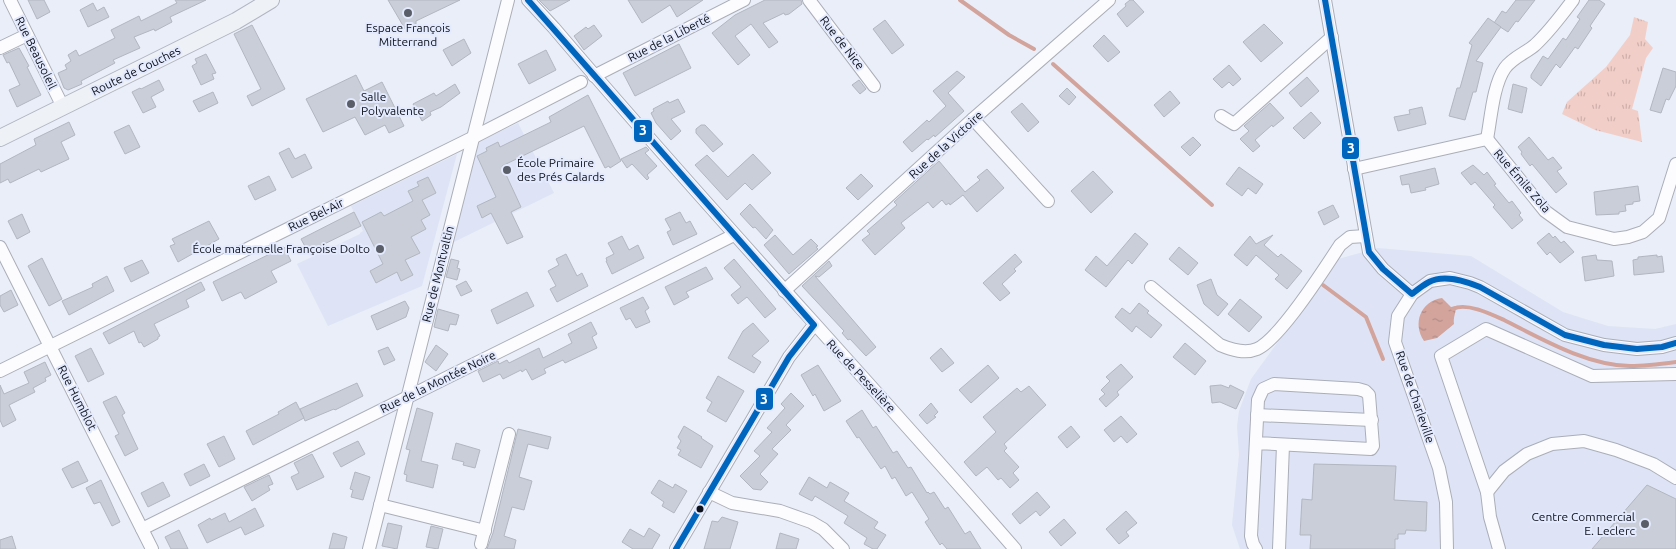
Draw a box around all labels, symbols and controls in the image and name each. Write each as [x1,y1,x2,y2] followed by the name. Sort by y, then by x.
[402,7,414,19] marker: Espace François Mitterrand
[625,11,712,64] street label: Rue de la Liberté
[13,14,60,91] street label: Rue Beausoleil
[818,14,867,72] street label: Rue de Nice
[366,21,450,48] place label: Espace François Mitterrand
[89,43,182,98] street label: Route de Couches
[361,90,424,117] place label: Salle Polyvalente
[345,98,357,110] marker: Salle Polyvalente
[906,108,985,181] street label: Rue de la Victoire
[633,119,653,143] line badge: 3
[639,122,647,138] text: 3
[1341,136,1360,160] line badge: 3
[1347,140,1355,156] text: 3
[1491,146,1553,215] street label: Rue Émile Zola
[517,156,605,183] place label: École Primaire des Prés Calards
[501,164,513,176] marker: École Primaire des Prés Calards
[286,195,346,234] street label: Rue Bel-Air
[419,224,456,323] street label: Rue de Montvaltin
[193,242,370,255] place label: École maternelle Françoise Dolto
[374,243,386,255] marker: École maternelle Françoise Dolto
[824,337,898,415] street label: Rue de Pesselière
[378,348,498,415] street label: Rue de la Montée Noire
[1394,349,1437,445] street label: Rue de Charleville
[55,363,100,433] street label: Rue Humblot
[755,387,774,411] line badge: 3
[760,391,768,407] text: 3
[695,504,705,514] unlabelled marker
[1532,510,1635,537] place label: Centre Commercial E. Leclerc
[1639,518,1651,530] marker: Centre Commercial E. Leclerc

